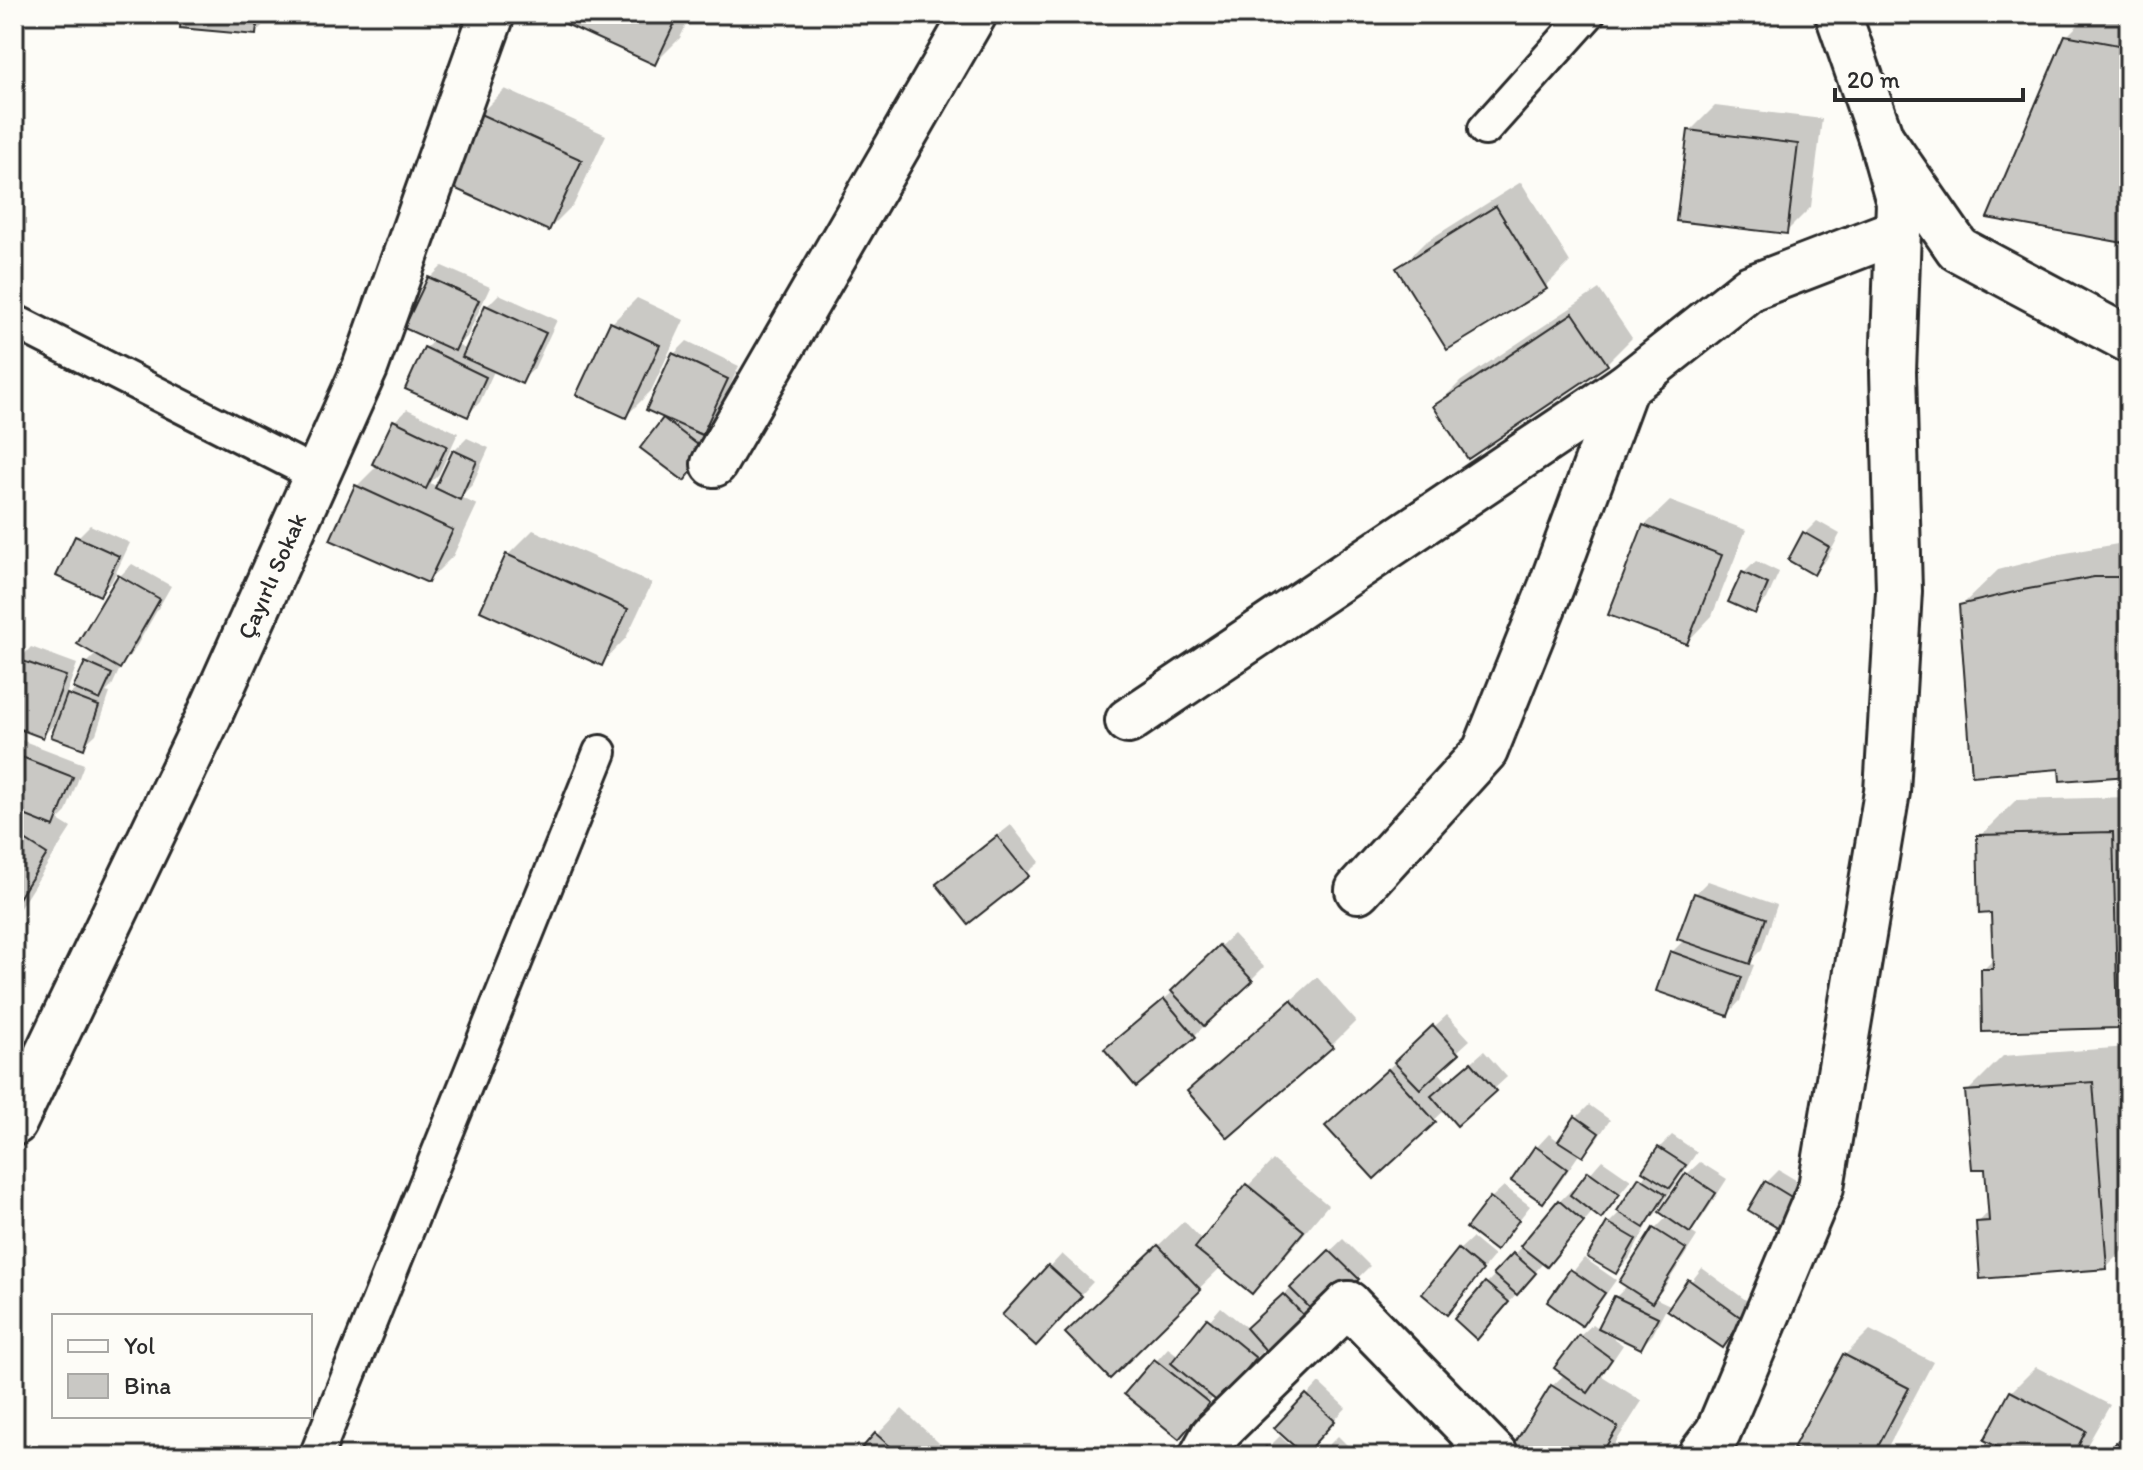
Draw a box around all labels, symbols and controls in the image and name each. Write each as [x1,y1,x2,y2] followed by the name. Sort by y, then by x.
[1835,52,2023,102] scale bar
[1847,65,1900,94] text: 20 m
[231,508,312,643] street label: Çayırlı Sokak
[52,1314,312,1418] legend
[124,1331,155,1360] text: Yol
[124,1371,171,1400] text: Bina

